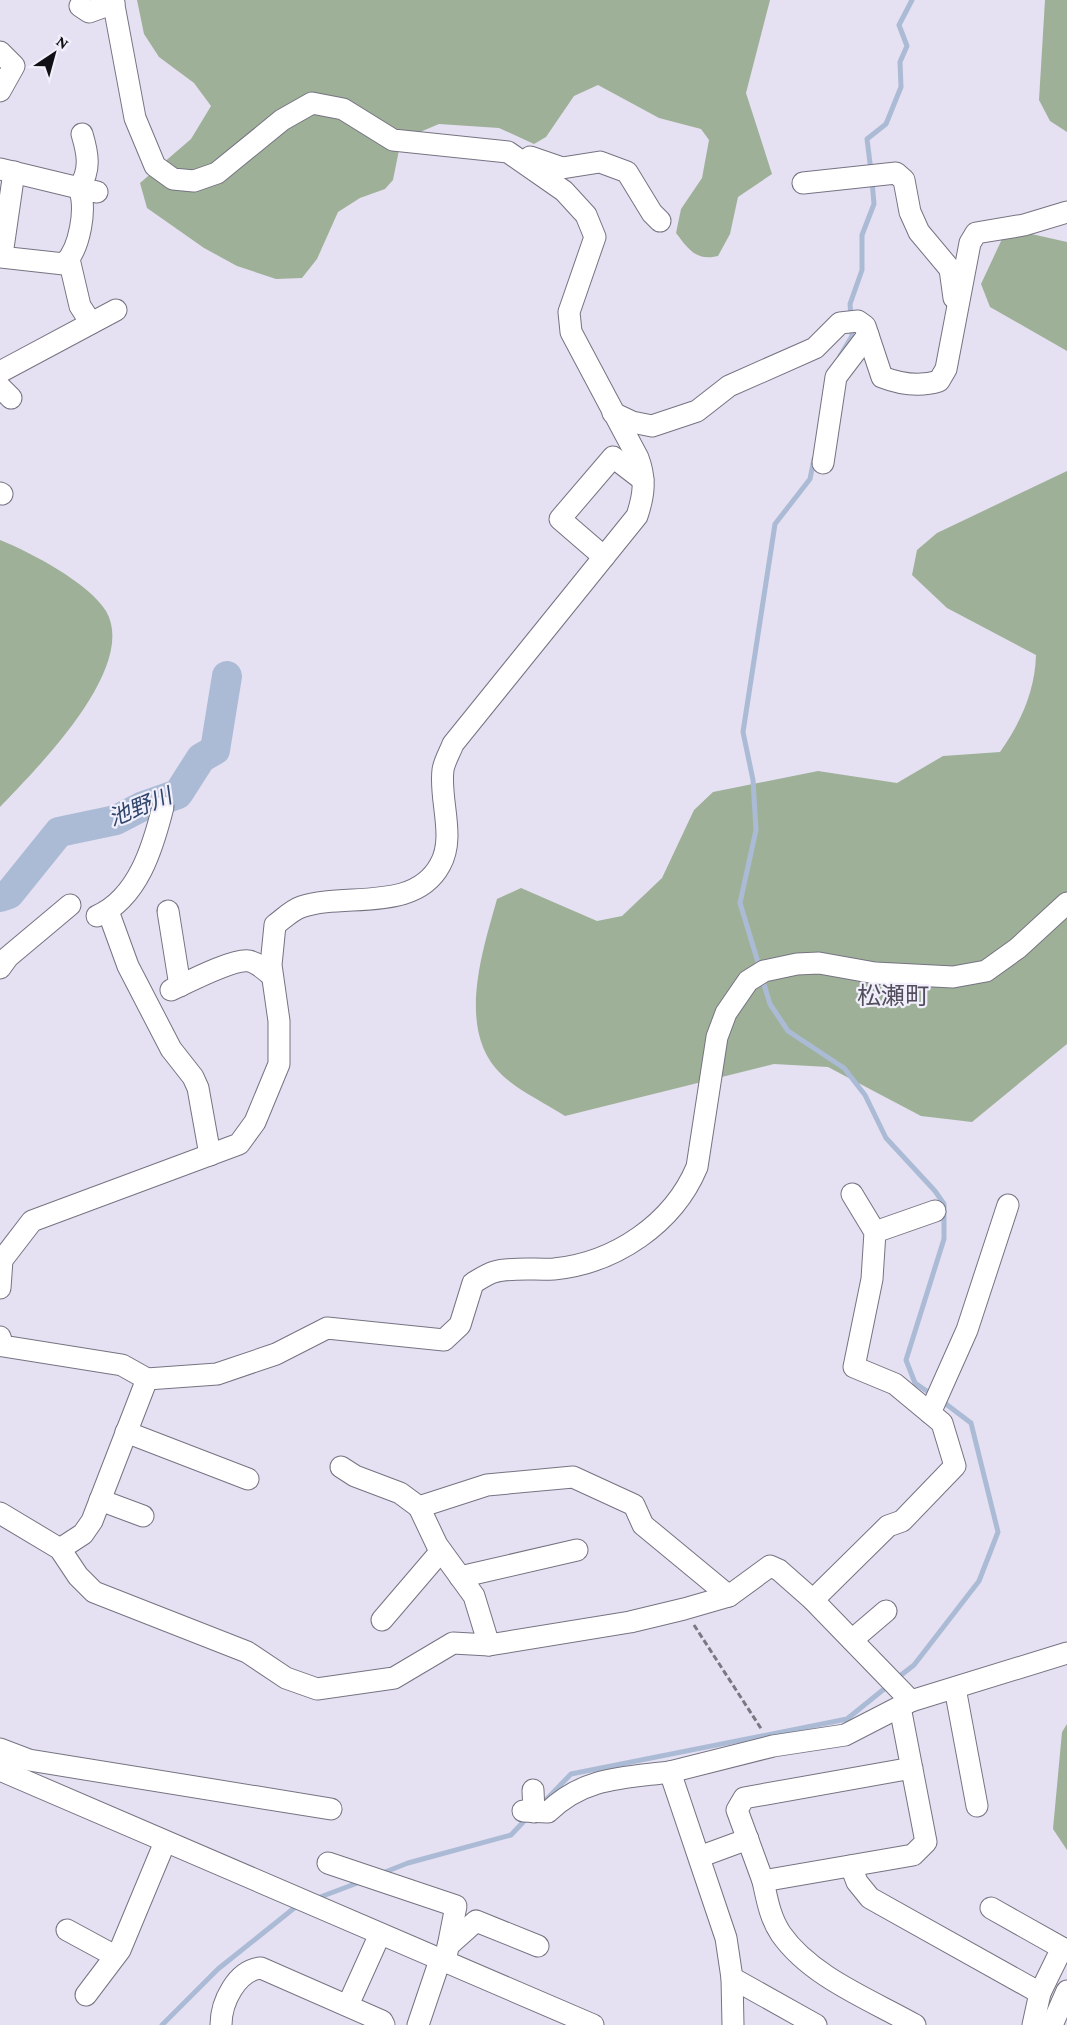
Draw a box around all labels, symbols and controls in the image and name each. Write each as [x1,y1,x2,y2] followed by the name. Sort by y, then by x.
[24,24,84,84] north arrow
[53,32,72,52] text: N
[105,782,177,831] water label: 池野川
[857,982,929,1009] district label: 松瀬町

